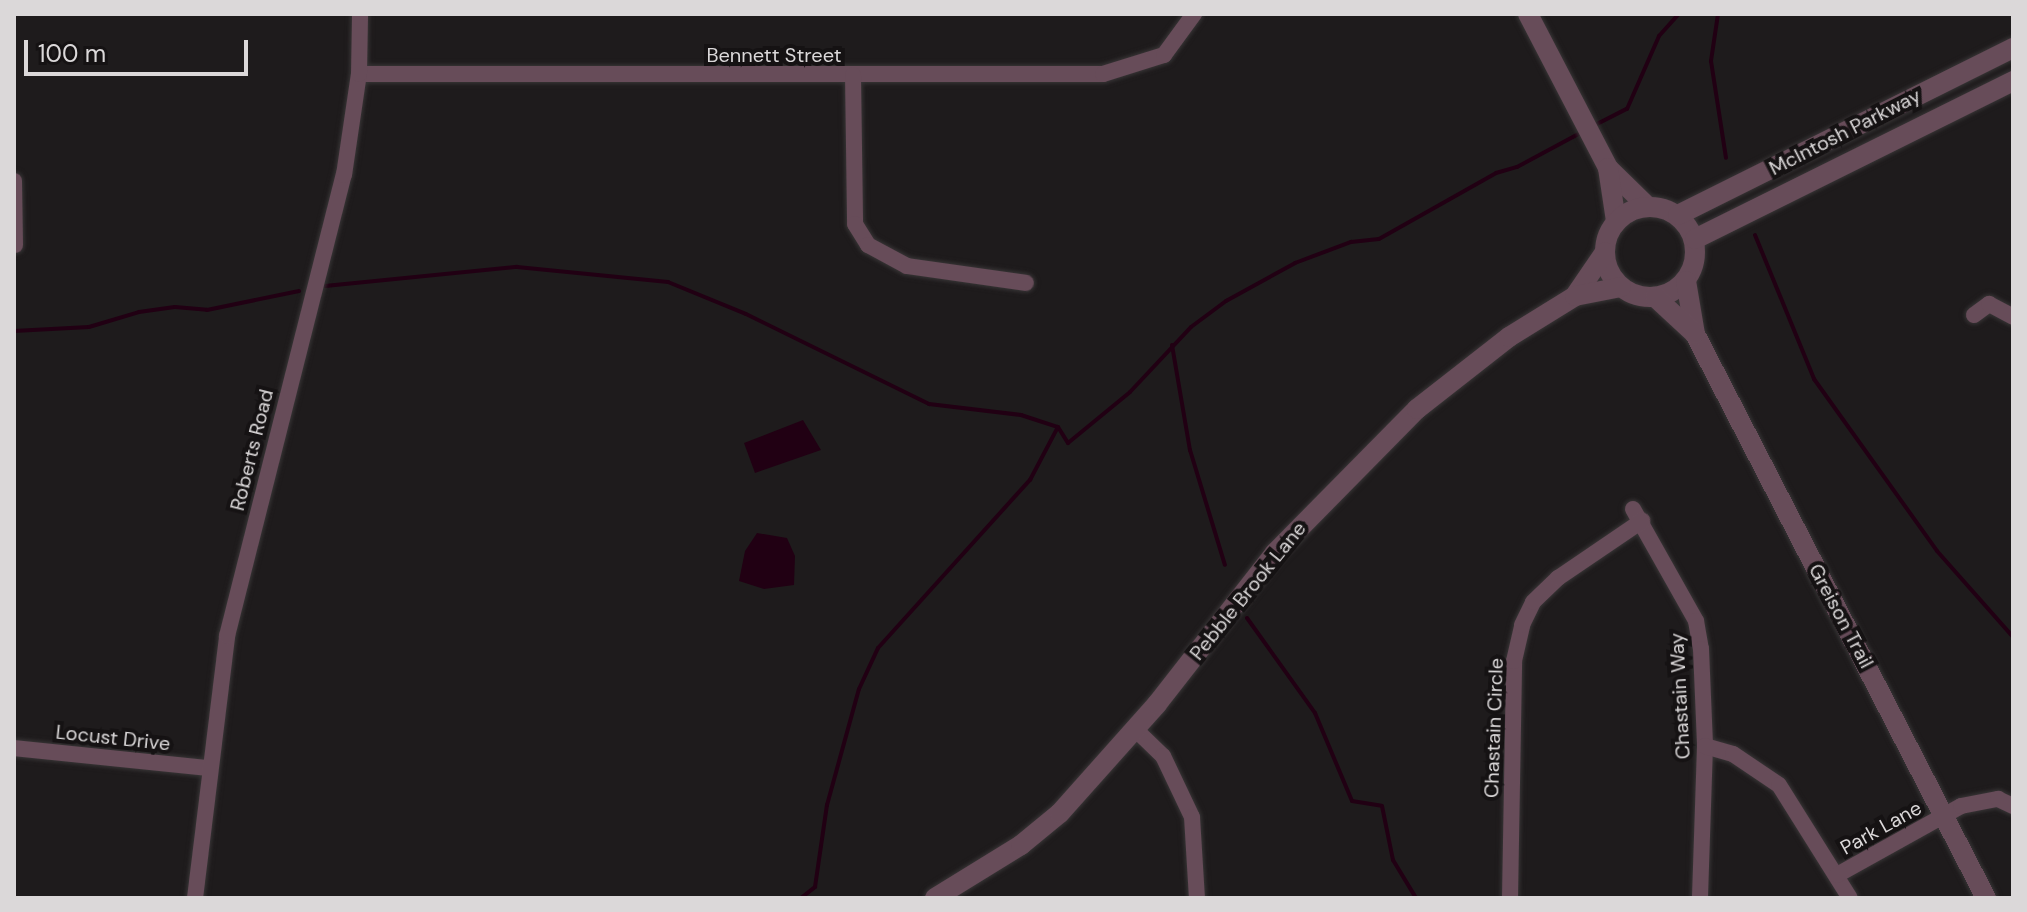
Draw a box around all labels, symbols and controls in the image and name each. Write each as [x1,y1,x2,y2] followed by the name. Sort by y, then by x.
[28,24,252,74] scale bar
[38,38,106,69] text: 100 m
[706,43,842,67] street label: Bennett Street
[1765,83,1925,181] street label: McIntosh Parkway
[225,387,279,513] street label: Roberts Road
[1185,517,1311,665] street label: Pebble Brook Lane
[1803,560,1879,672] street label: Greison Trail
[1665,632,1695,760] street label: Chastain Way
[1480,658,1508,798] street label: Chastain Circle
[55,720,171,756] street label: Locust Drive
[1836,796,1926,860] street label: Park Lane

